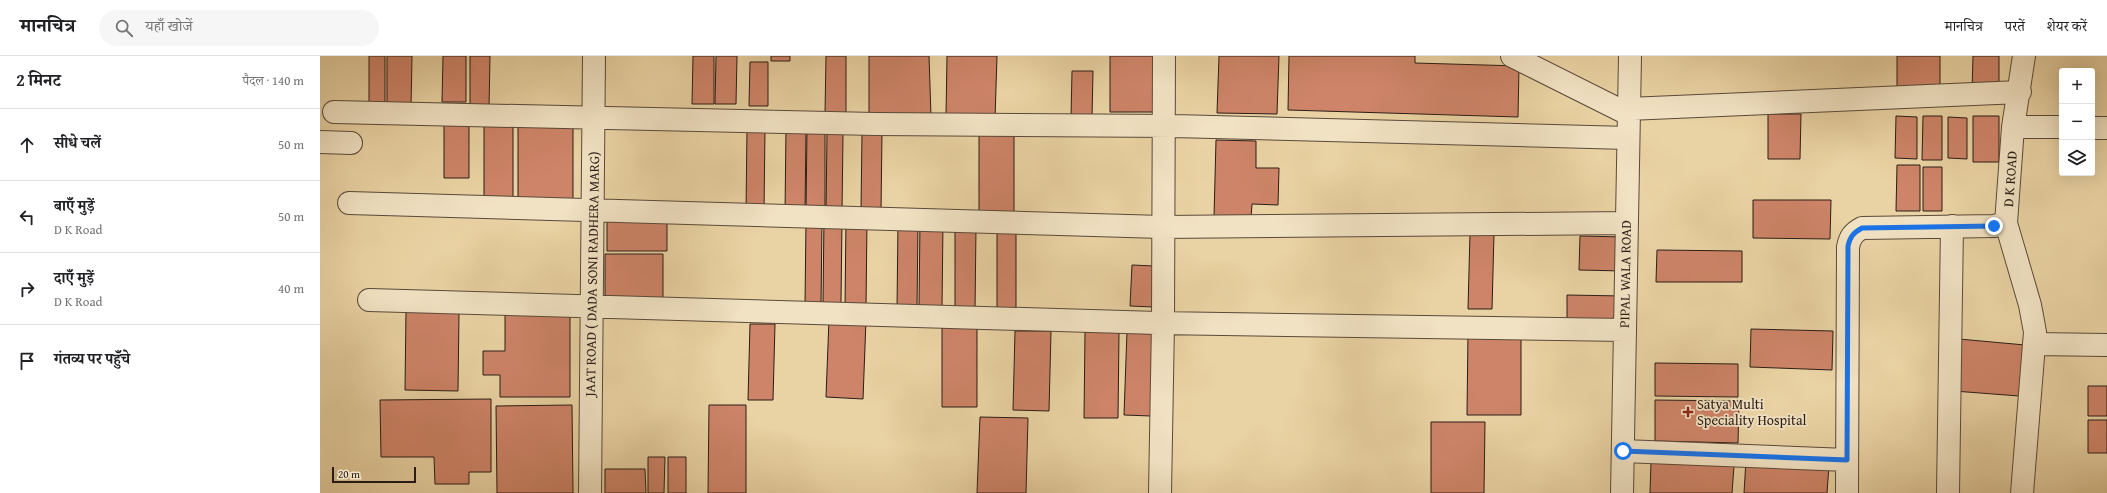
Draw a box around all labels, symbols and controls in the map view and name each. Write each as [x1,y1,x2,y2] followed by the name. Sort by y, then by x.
[99,10,379,46] search box
[20,11,75,39] text: मानचित्र
[145,15,193,36] text: यहाँ खोजें
[1945,16,1983,36] text: मानचित्र
[2005,16,2025,36] text: परतें
[2047,16,2087,36] text: शेयर करें
[113,17,135,39] icon: search
[16,67,61,92] text: 2 मिनट
[2059,68,2095,176] map controls
[2059,68,2095,104] button: +
[243,71,304,90] text: पैदल · 140 m
[2059,104,2095,140] button: −
[54,132,101,153] text: सीधे चलें
[16,134,38,156] icon: ahead
[278,135,304,154] text: 50 m
[2059,140,2095,176] button: layers
[1998,150,2022,208] street label: D K ROAD
[580,151,604,399] street label: JAAT ROAD ( DADA SONI RADHERA MARG)
[54,195,95,216] text: बाएँ मुड़ें
[16,206,38,228] icon: left
[278,207,304,226] text: 50 m
[1985,217,2003,235] route end
[54,220,103,239] text: D K Road
[1614,220,1636,328] street label: PIPAL WALA ROAD
[54,267,94,288] text: दाएँ मुड़ें
[16,278,38,300] icon: right
[278,279,304,298] text: 40 m
[54,292,103,311] text: D K Road
[54,348,130,369] text: गंतव्य पर पहुँचे
[16,350,38,372] icon: arrive
[1697,394,1807,430] place label: Satya Multi Speciality Hospital
[1682,406,1694,418] marker: Satya Multi Speciality Hospital
[1614,442,1632,460] route start
[332,465,416,484] scale bar
[338,466,360,482] text: 20 m

